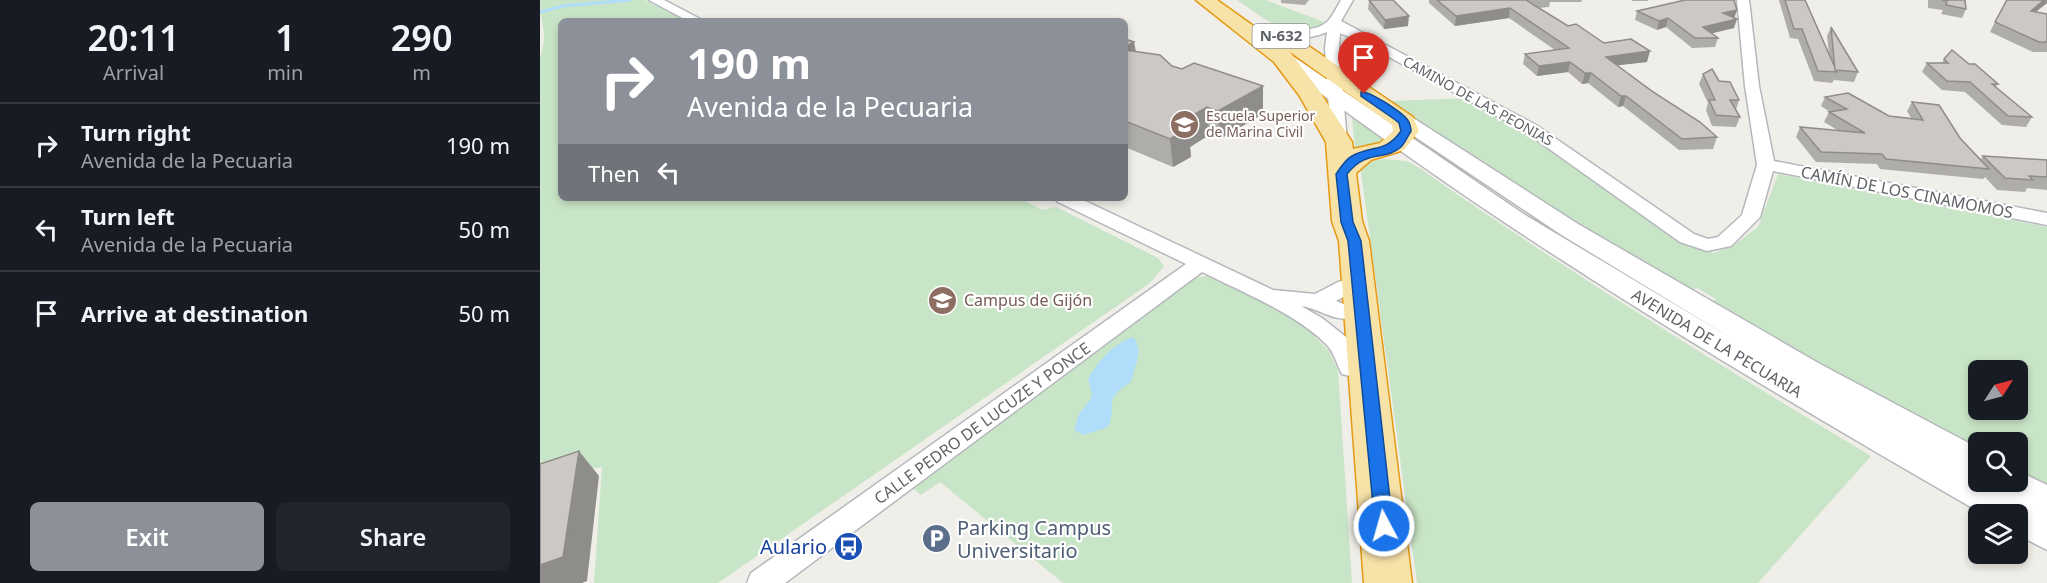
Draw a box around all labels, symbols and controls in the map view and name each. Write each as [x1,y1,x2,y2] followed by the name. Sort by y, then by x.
[87,13,180,62] text: 20:11
[275,13,296,62] text: 1
[391,13,453,62] text: 290
[1252,24,1310,48] road number: N-632
[1338,32,1389,94] pin
[687,34,811,91] text: 190 m
[1347,41,1380,74] icon: arrive
[588,42,666,120] icon: right
[1400,51,1557,150] street label: CAMINO DE LAS PEONIAS
[103,59,164,86] text: Arrival
[267,59,303,86] text: min
[412,59,431,86] text: m
[687,88,973,125] text: Avenida de la Pecuaria
[1206,106,1316,141] place label: Escuela Superior de Marina Civil
[1169,108,1201,140] school or university icon: Escuela Superior de Marina Civil
[81,117,191,147] text: Turn right
[30,129,63,162] icon: right
[446,130,510,160] text: 190 m
[81,147,293,174] text: Avenida de la Pecuaria
[652,156,685,189] icon: left
[588,158,640,188] text: Then
[1799,161,2015,223] street label: CAMÍN DE LOS CINAMOMOS
[81,201,175,231] text: Turn left
[30,213,63,246] icon: left
[459,214,510,244] text: 50 m
[81,231,293,258] text: Avenida de la Pecuaria
[1628,283,1807,403] street label: AVENIDA DE LA PECUARIA
[927,284,959,316] school or university icon: Campus de Gijón
[964,289,1092,311] place label: Campus de Gijón
[30,297,63,330] icon: arrive
[81,298,308,328] text: Arrive at destination
[459,298,510,328] text: 50 m
[869,337,1095,509] street label: CALLE PEDRO DE LUCUZE Y PONCE
[1968,360,2028,420] north arrow
[1968,360,2028,564] map controls
[1968,432,2028,492] button: search
[1352,494,1416,558] position arrow
[30,502,264,571] button: Exit
[276,502,510,571] button: Share
[1968,504,2028,564] button: layers
[957,514,1111,564] place label: Parking Campus Universitario
[920,523,952,555] parking icon: Parking Campus Universitario
[832,531,864,563] bus stop icon: Aulario
[760,533,827,560] place label: Aulario

